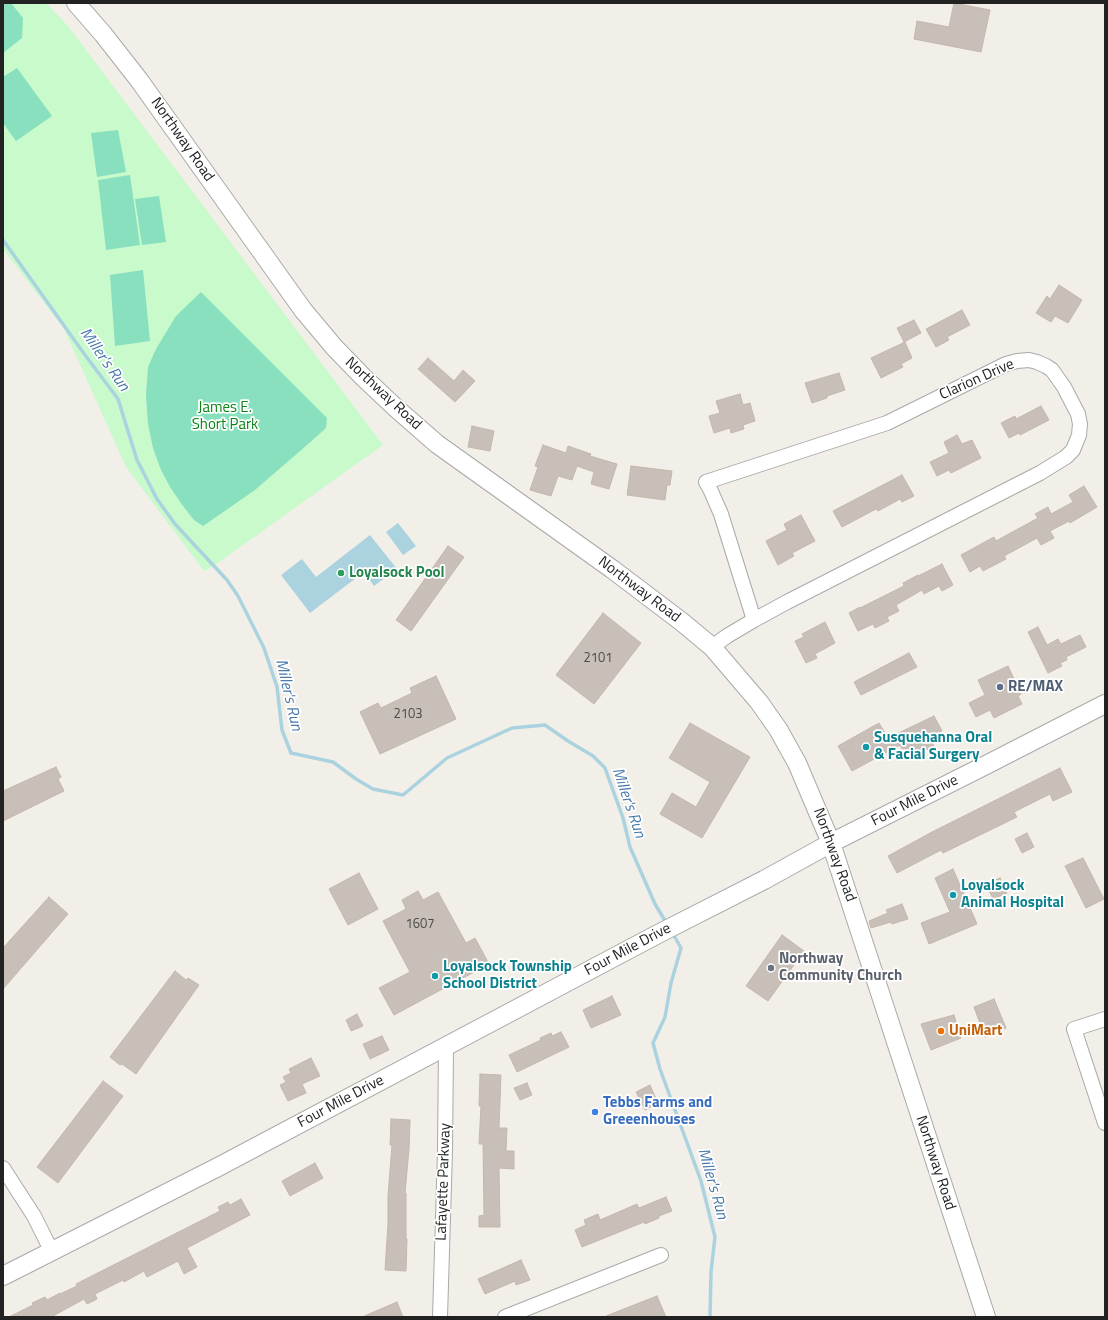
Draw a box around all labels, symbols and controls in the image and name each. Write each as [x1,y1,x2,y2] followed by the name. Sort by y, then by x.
[146,95,218,185] street label: Northway Road
[75,325,133,395] water label: Miller's Run
[341,354,425,434] street label: Northway Road
[937,356,1017,404] street label: Clarion Drive
[192,399,258,434] park label: James E. Short Park
[594,553,684,627] street label: Northway Road
[349,564,445,582] place label: Loyalsock Pool
[336,568,346,578] marker: Loyalsock Pool
[583,651,613,667] house number: 2101
[270,657,306,733] water label: Miller's Run
[1008,678,1063,696] place label: RE/MAX
[995,682,1005,692] marker: RE/MAX
[393,707,423,723] house number: 2103
[874,729,992,764] place label: Susquehanna Oral & Facial Surgery
[861,742,871,752] marker: Susquehanna Oral & Facial Surgery
[607,765,649,841] water label: Miller's Run
[869,771,961,831] street label: Four Mile Drive
[809,806,859,904] street label: Northway Road
[961,877,1064,912] place label: Loyalsock Animal Hospital
[948,890,958,900] marker: Loyalsock Animal Hospital
[405,917,435,933] house number: 1607
[582,920,674,980] street label: Four Mile Drive
[779,950,902,985] place label: Northway Community Church
[443,958,572,993] place label: Loyalsock Township School District
[766,963,776,973] marker: Northway Community Church
[430,971,440,981] marker: Loyalsock Township School District
[949,1022,1002,1040] place label: UniMart
[936,1026,946,1036] marker: UniMart
[295,1072,387,1132] street label: Four Mile Drive
[603,1094,712,1129] place label: Tebbs Farms and Greeenhouses
[590,1107,600,1117] marker: Tebbs Farms and Greeenhouses
[911,1114,959,1212] street label: Northway Road
[433,1123,455,1241] street label: Lafayette Parkway
[693,1146,731,1222] water label: Miller's Run

